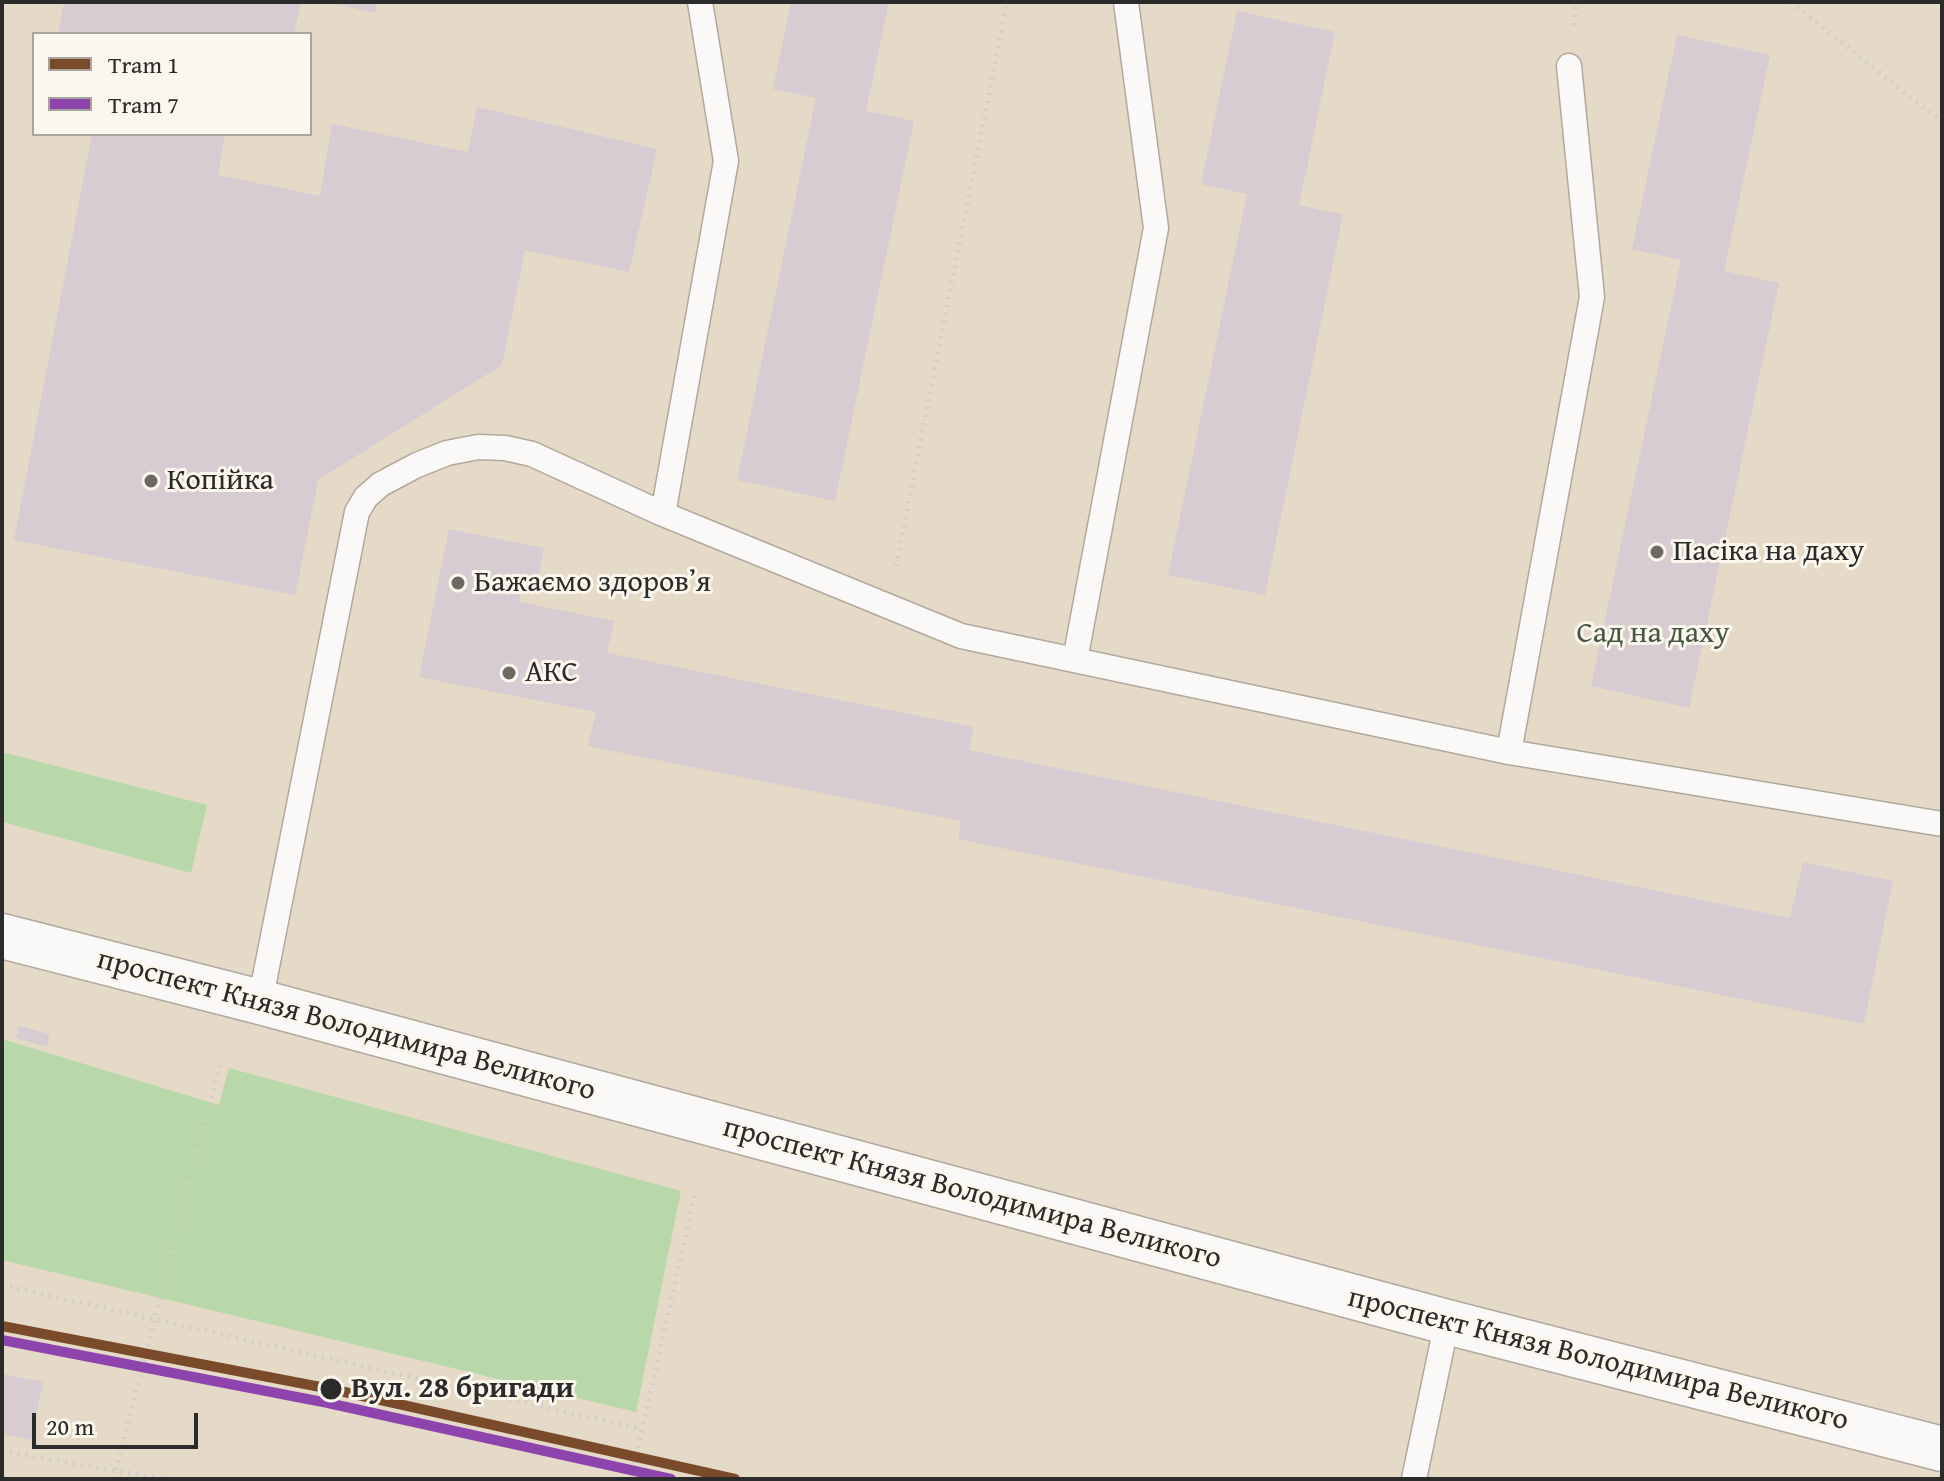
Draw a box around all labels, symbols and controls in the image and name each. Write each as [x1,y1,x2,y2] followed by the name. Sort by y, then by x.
[32,32,312,136] legend
[108,47,179,82] text: Tram 1
[108,87,179,122] text: Tram 7
[167,463,274,499] place label: Копійка
[142,472,160,490] marker: Копійка
[1673,534,1864,570] place label: Пасіка на даху
[1648,543,1666,561] marker: Пасіка на даху
[474,565,711,601] place label: Бажаємо здоровʼя
[449,574,467,592] marker: Бажаємо здоровʼя
[1577,616,1729,652] park label: Сад на даху
[525,655,578,691] place label: АКС
[500,664,518,682] marker: АКС
[93,942,599,1110] street label: проспект Князя Володимира Великого
[719,1110,1225,1278] street label: проспект Князя Володимира Великого
[1344,1280,1852,1440] street label: проспект Князя Володимира Великого
[351,1371,574,1407] place label: Вул. 28 бригади
[318,1376,344,1402] marker: Вул. 28 бригади
[36,1397,202,1447] scale bar
[46,1409,94,1444] text: 20 m

